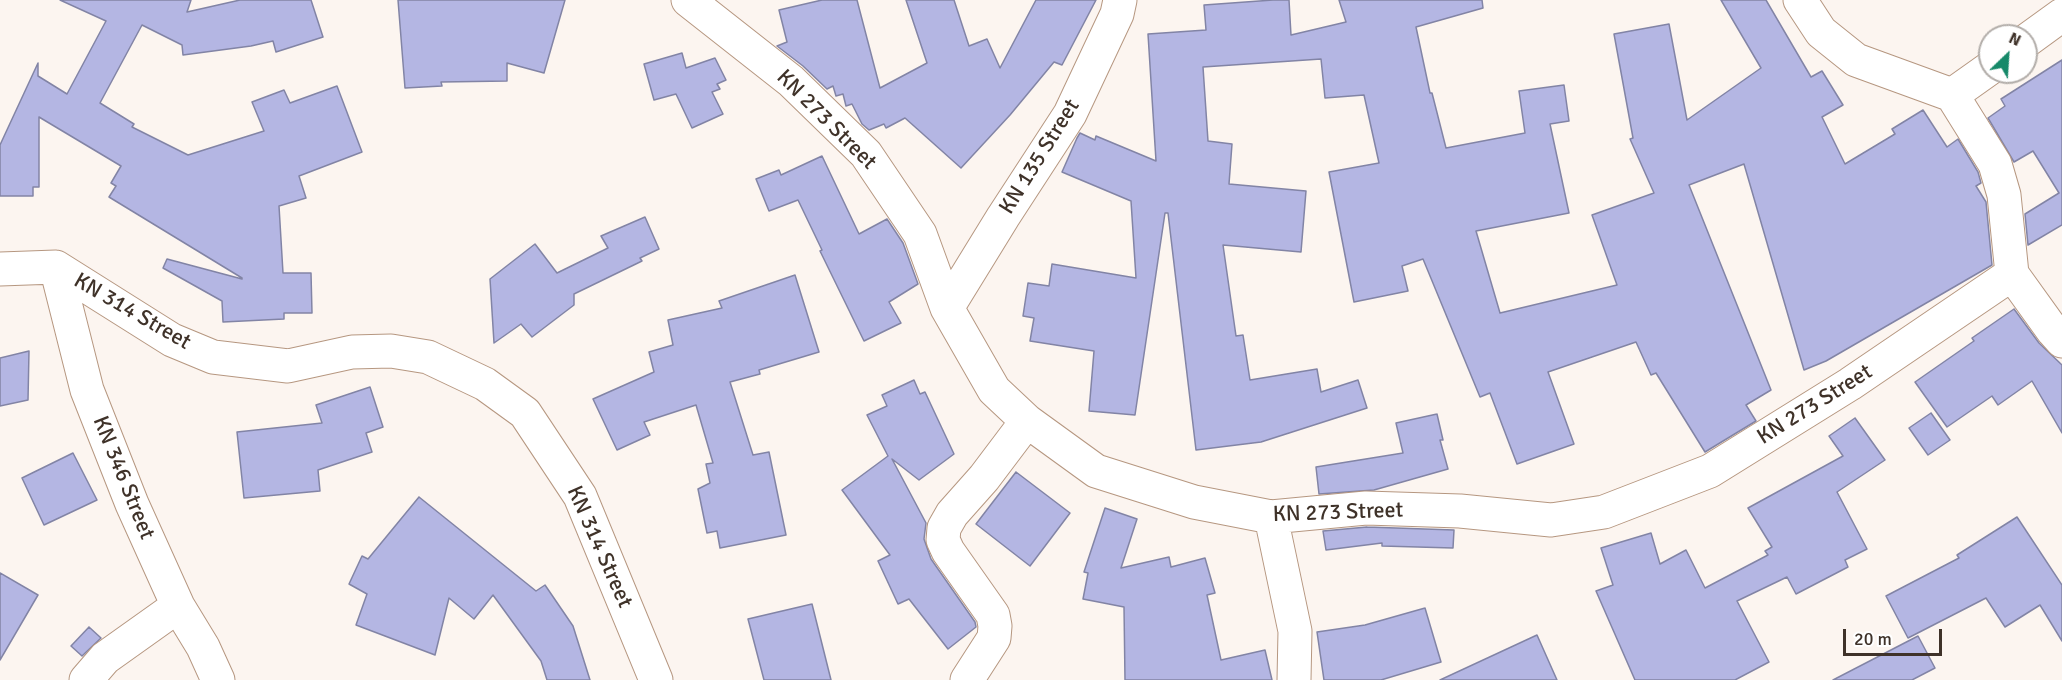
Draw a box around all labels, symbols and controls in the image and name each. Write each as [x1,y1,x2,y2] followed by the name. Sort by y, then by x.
[1978,24,2038,84] north arrow
[2005,28,2024,51] text: N
[770,64,882,176] street label: KN 273 Street
[994,95,1086,219] street label: KN 135 Street
[69,268,195,356] street label: KN 314 Street
[1753,359,1877,451] street label: KN 273 Street
[86,412,160,544] street label: KN 346 Street
[560,482,638,612] street label: KN 314 Street
[1272,498,1404,528] street label: KN 273 Street
[1846,617,1945,655] scale bar
[1854,628,1892,650] text: 20 m

